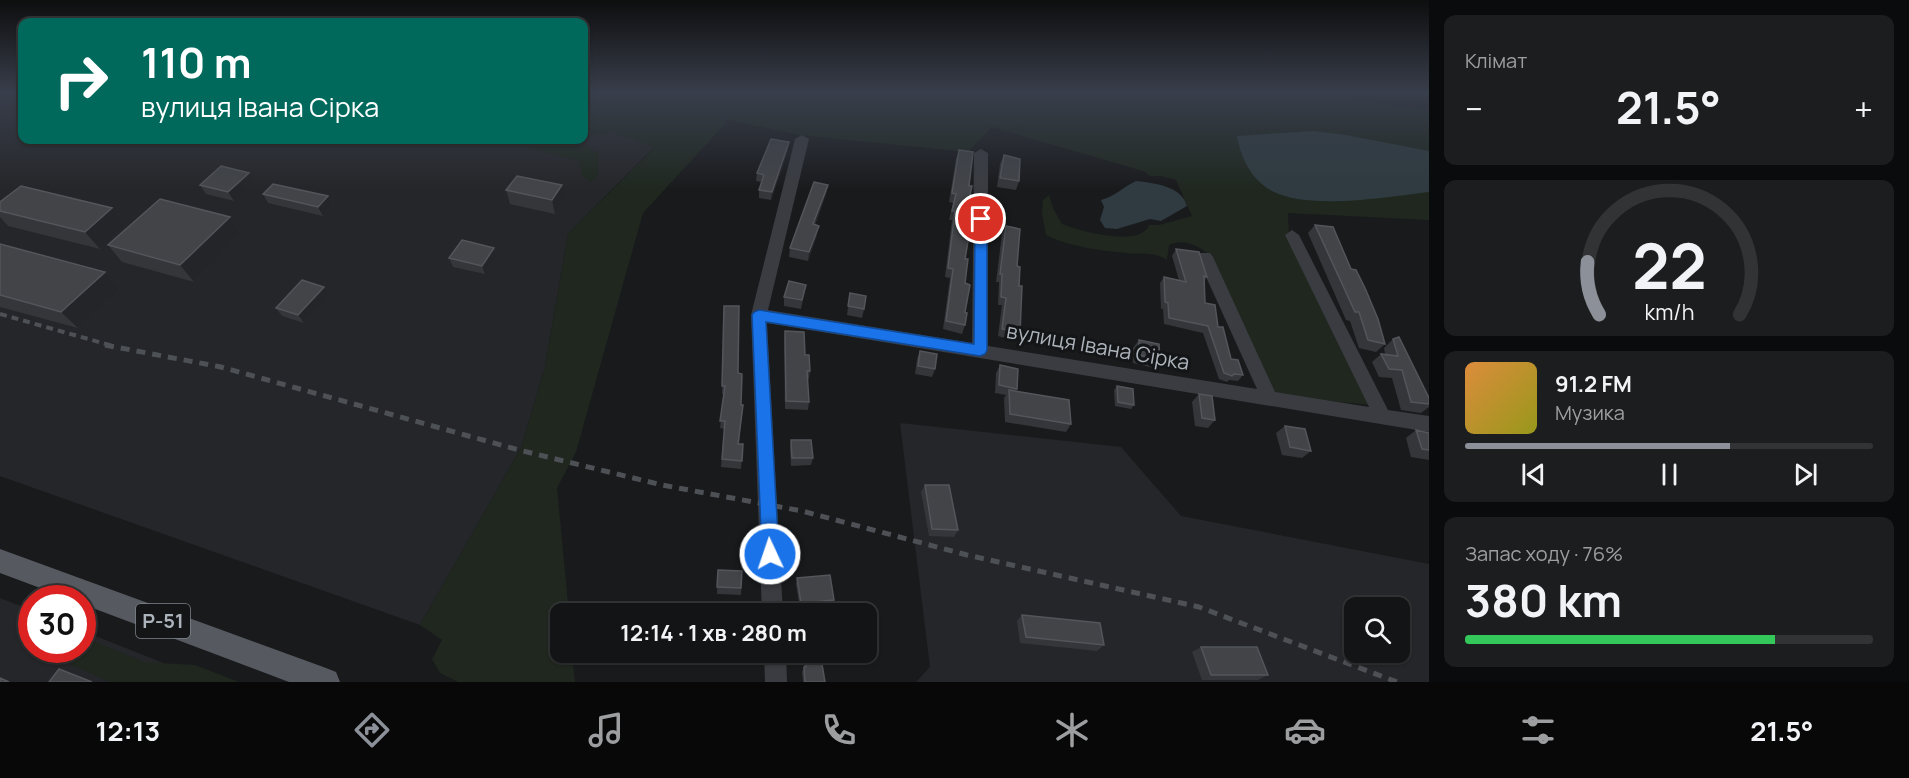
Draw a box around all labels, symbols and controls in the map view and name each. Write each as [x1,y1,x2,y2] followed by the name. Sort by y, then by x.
[141,33,252,91] text: 110 m
[42,42,120,120] icon: right
[1465,47,1527,74] text: Клімат
[1616,76,1721,138] text: 21.5°
[1465,86,1483,131] text: −
[1854,86,1873,131] text: +
[141,88,379,125] text: вулиця Івана Сірка
[955,193,1006,244] pin
[964,202,997,235] icon: arrive
[1632,223,1706,309] text: 22
[1644,298,1694,327] text: km/h
[1005,316,1192,376] street label: вулиця Івана Сірка
[1555,369,1632,399] text: 91.2 FM
[1555,399,1625,426] text: Музика
[1517,458,1550,491] icon: previous
[1653,458,1686,491] icon: pause
[1789,458,1822,491] icon: next
[738,522,802,586] position arrow
[1465,540,1623,567] text: Запас ходу · 76%
[1465,569,1622,631] text: 380 km
[18,585,96,663] speed limit sign: 30
[1344,597,1410,663] map controls
[1344,597,1410,663] button: search
[136,604,190,638] road number: Р-51
[620,618,807,648] text: 12:14 · 1 хв · 280 m
[351,709,393,751] icon: directions
[585,709,627,751] icon: music
[818,709,860,751] icon: phone
[1051,709,1093,751] icon: climate
[1284,709,1326,751] icon: car
[1517,709,1559,751] icon: filters
[96,712,160,749] text: 12:13
[1750,712,1813,749] text: 21.5°

